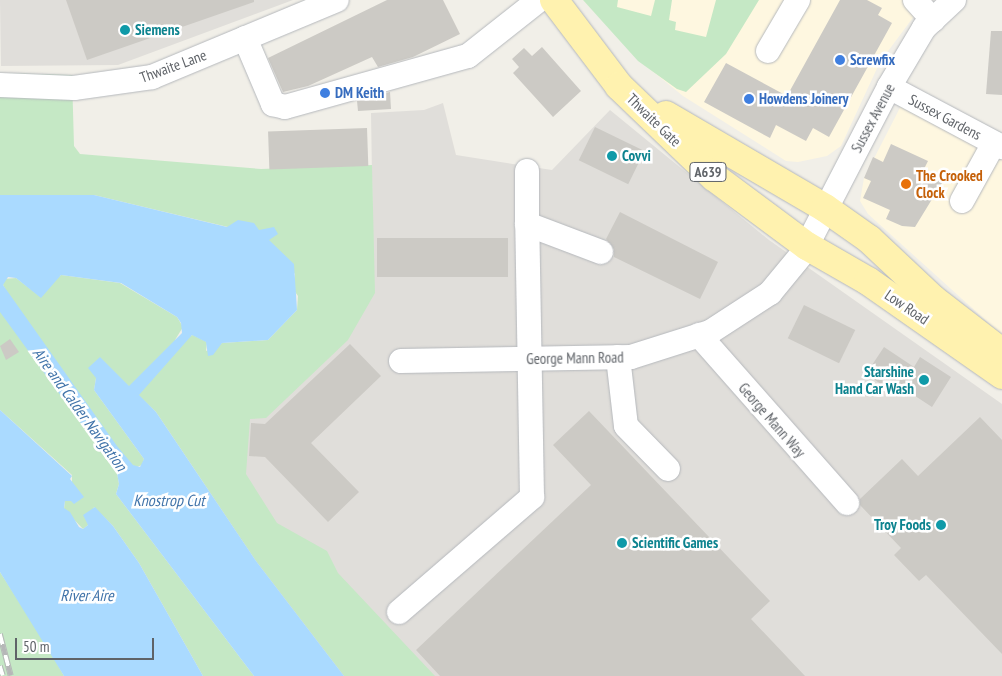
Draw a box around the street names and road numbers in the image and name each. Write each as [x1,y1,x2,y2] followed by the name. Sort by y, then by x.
[137,46,209,86] street label: Thwaite Lane
[847,80,899,156] street label: Sussex Avenue
[623,90,685,150] street label: Thwaite Gate
[905,90,985,144] street label: Sussex Gardens
[689,160,727,183] road number: A639
[881,286,933,328] street label: Low Road
[526,348,624,368] street label: George Mann Road
[735,379,809,461] street label: George Mann Way

